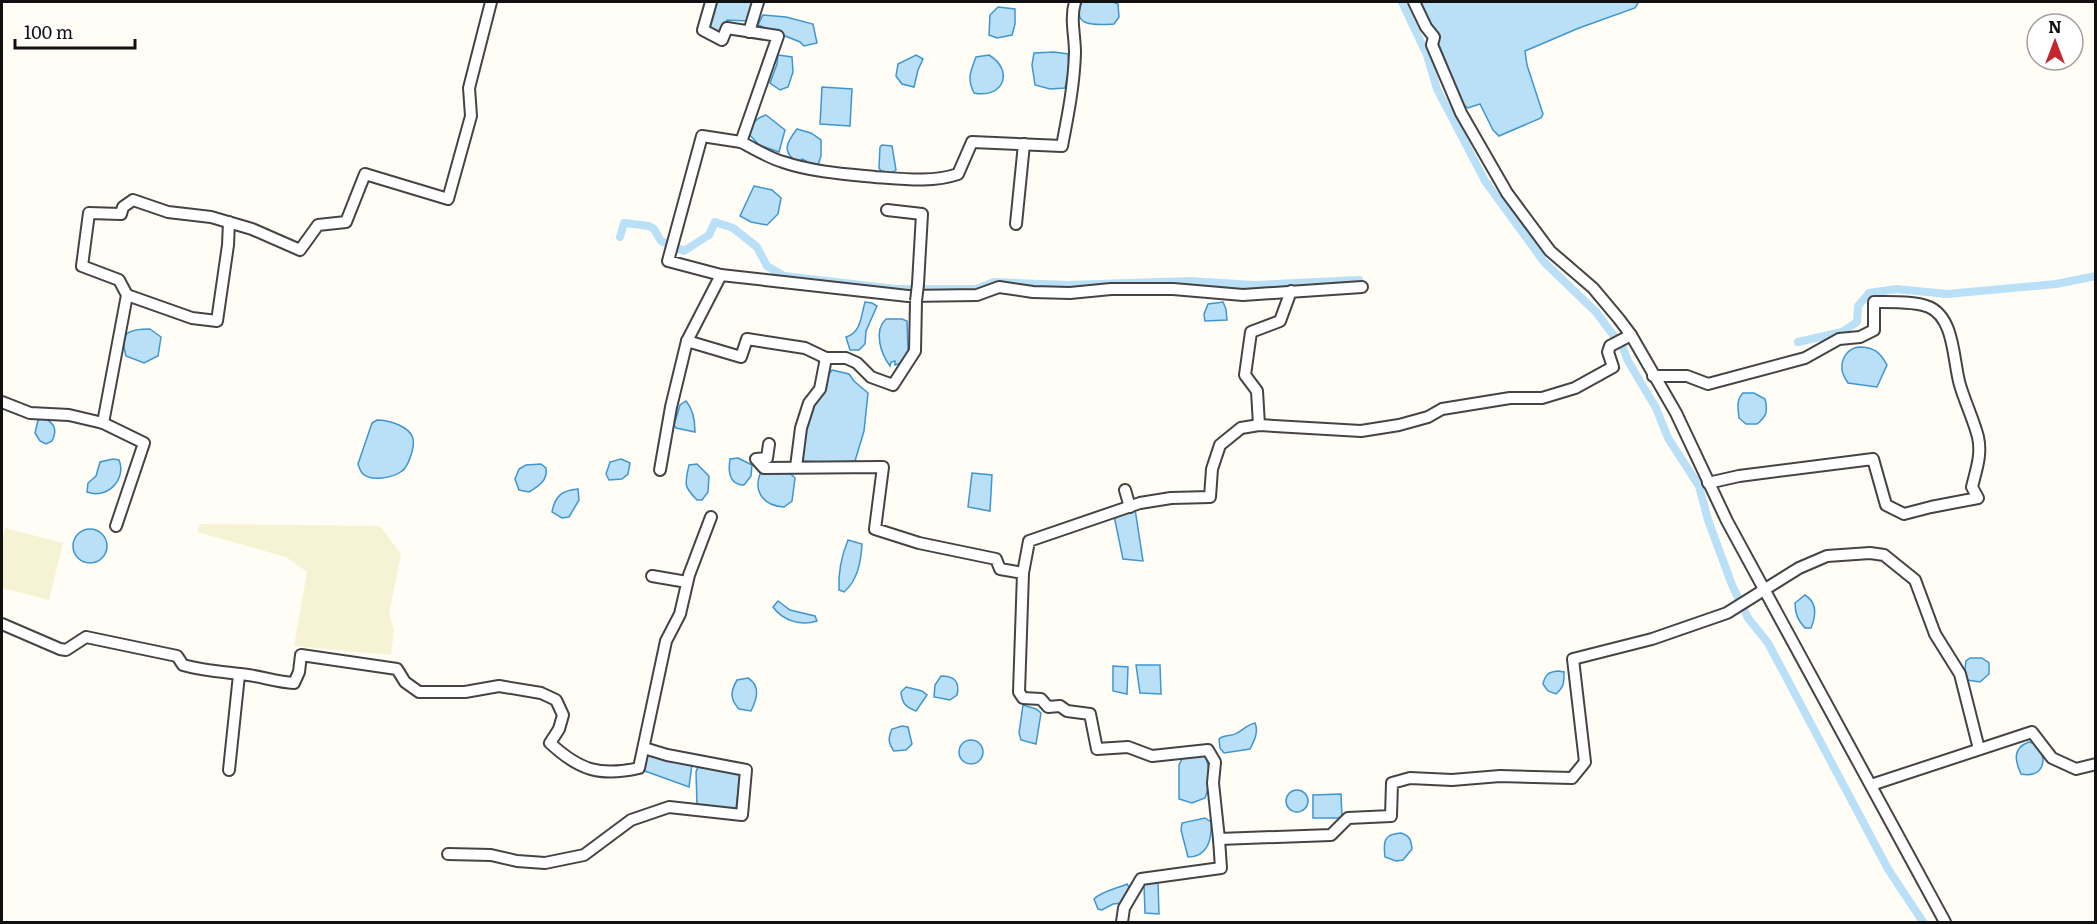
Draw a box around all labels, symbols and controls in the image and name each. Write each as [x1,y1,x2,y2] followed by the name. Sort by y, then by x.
[15,12,135,50] scale bar
[2025,12,2085,72] north arrow
[2048,14,2062,38] text: N
[24,18,73,45] text: 100 m

